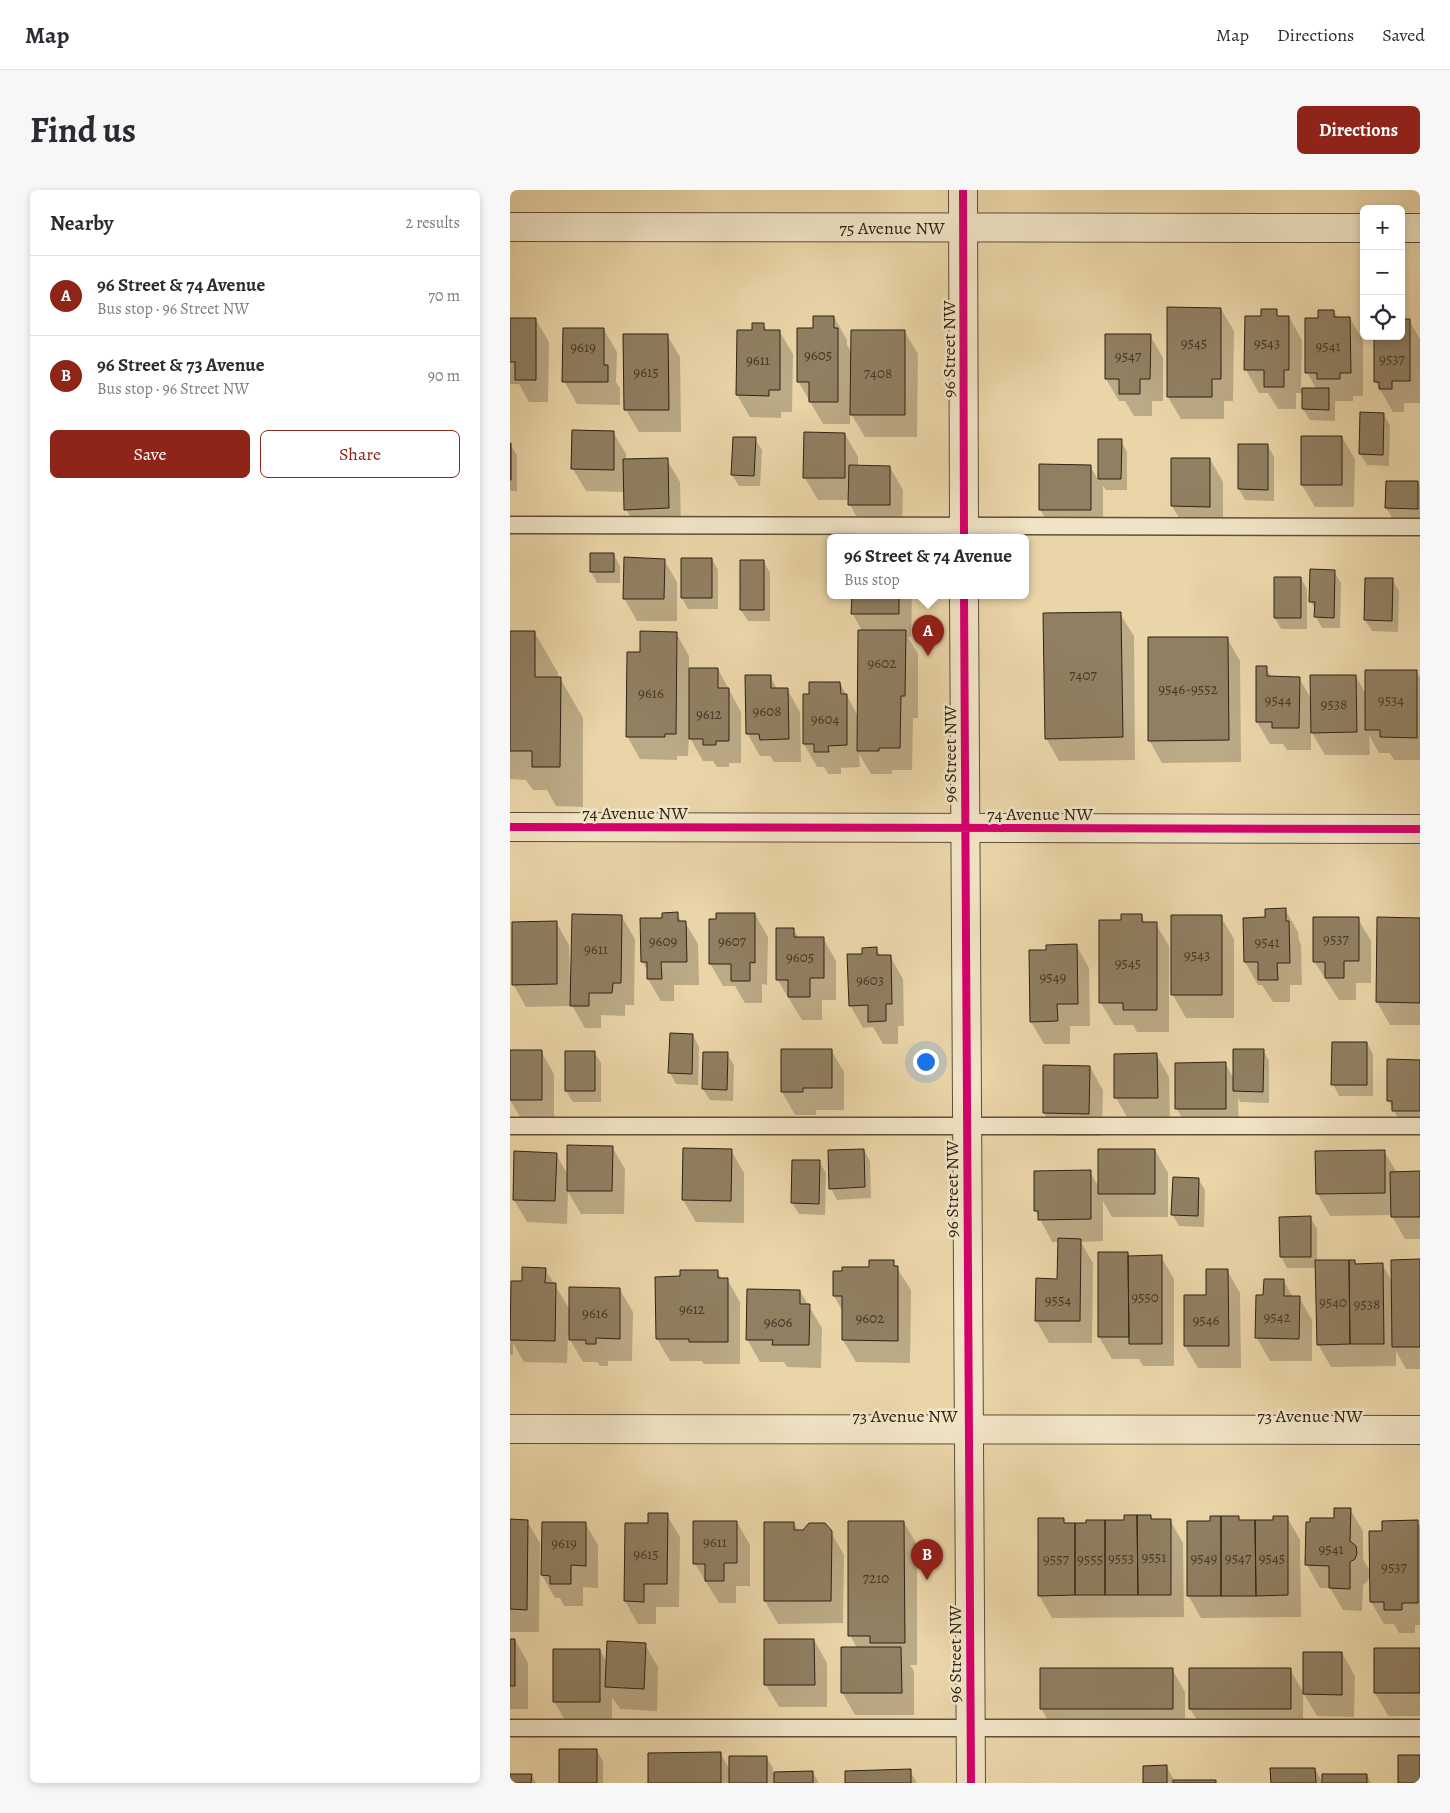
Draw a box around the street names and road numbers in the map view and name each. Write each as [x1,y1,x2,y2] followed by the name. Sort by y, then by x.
[839,216,945,240] street label: 75 Avenue NW
[937,300,961,398] street label: 96 Street NW
[938,705,962,803] street label: 96 Street NW
[582,801,688,825] street label: 74 Avenue NW
[987,802,1093,826] street label: 74 Avenue NW
[940,1140,964,1238] street label: 96 Street NW
[852,1404,958,1428] street label: 73 Avenue NW
[1257,1404,1363,1428] street label: 73 Avenue NW
[943,1605,967,1703] street label: 96 Street NW

